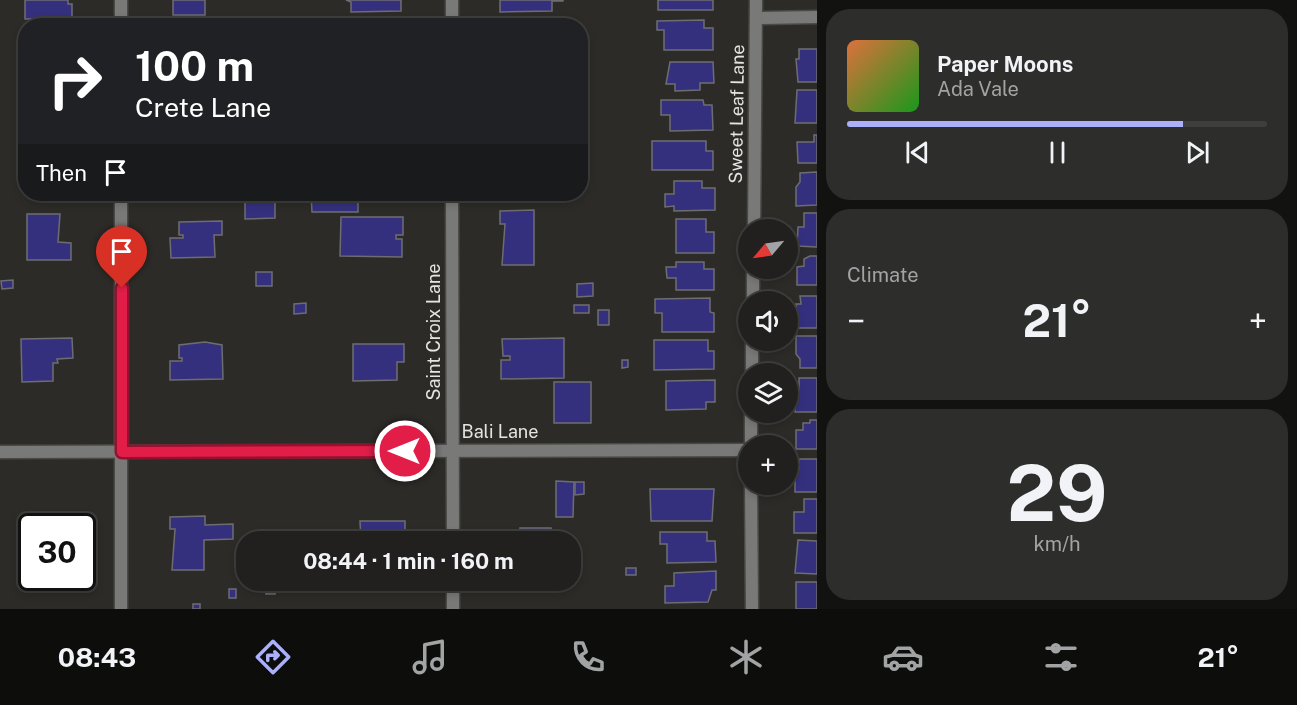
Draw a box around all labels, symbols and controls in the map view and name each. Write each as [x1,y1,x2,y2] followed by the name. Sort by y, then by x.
[135,41,254,90] text: 100 m
[36,42,114,120] icon: right
[725,44,748,184] street label: Sweet Leaf Lane
[937,51,1073,77] text: Paper Moons
[937,77,1019,101] text: Ada Vale
[135,91,271,123] text: Crete Lane
[901,136,934,169] icon: previous
[1041,136,1074,169] icon: pause
[1181,136,1214,169] icon: next
[99,156,132,189] icon: arrive
[36,160,87,186] text: Then
[738,219,798,279] north arrow
[738,219,798,495] map controls
[96,226,147,288] pin
[105,235,138,268] icon: arrive
[847,263,919,287] text: Climate
[423,264,444,401] street label: Saint Croix Lane
[738,291,798,351] button: sound
[1022,294,1092,347] text: 21°
[847,302,865,340] text: −
[1249,302,1267,340] text: +
[738,363,798,423] button: layers
[373,419,437,483] position arrow
[462,421,538,442] street label: Bali Lane
[738,435,798,495] button: +
[1007,447,1107,539] text: 29
[18,513,96,591] speed limit sign: 30
[1033,532,1081,556] text: km/h
[303,548,514,574] text: 08:44 · 1 min · 160 m
[252,636,294,678] icon: directions
[409,636,451,678] icon: music
[567,636,609,678] icon: phone
[725,636,767,678] icon: climate
[882,636,924,678] icon: car
[1040,636,1082,678] icon: filters
[58,641,136,673] text: 08:43
[1198,641,1239,673] text: 21°

